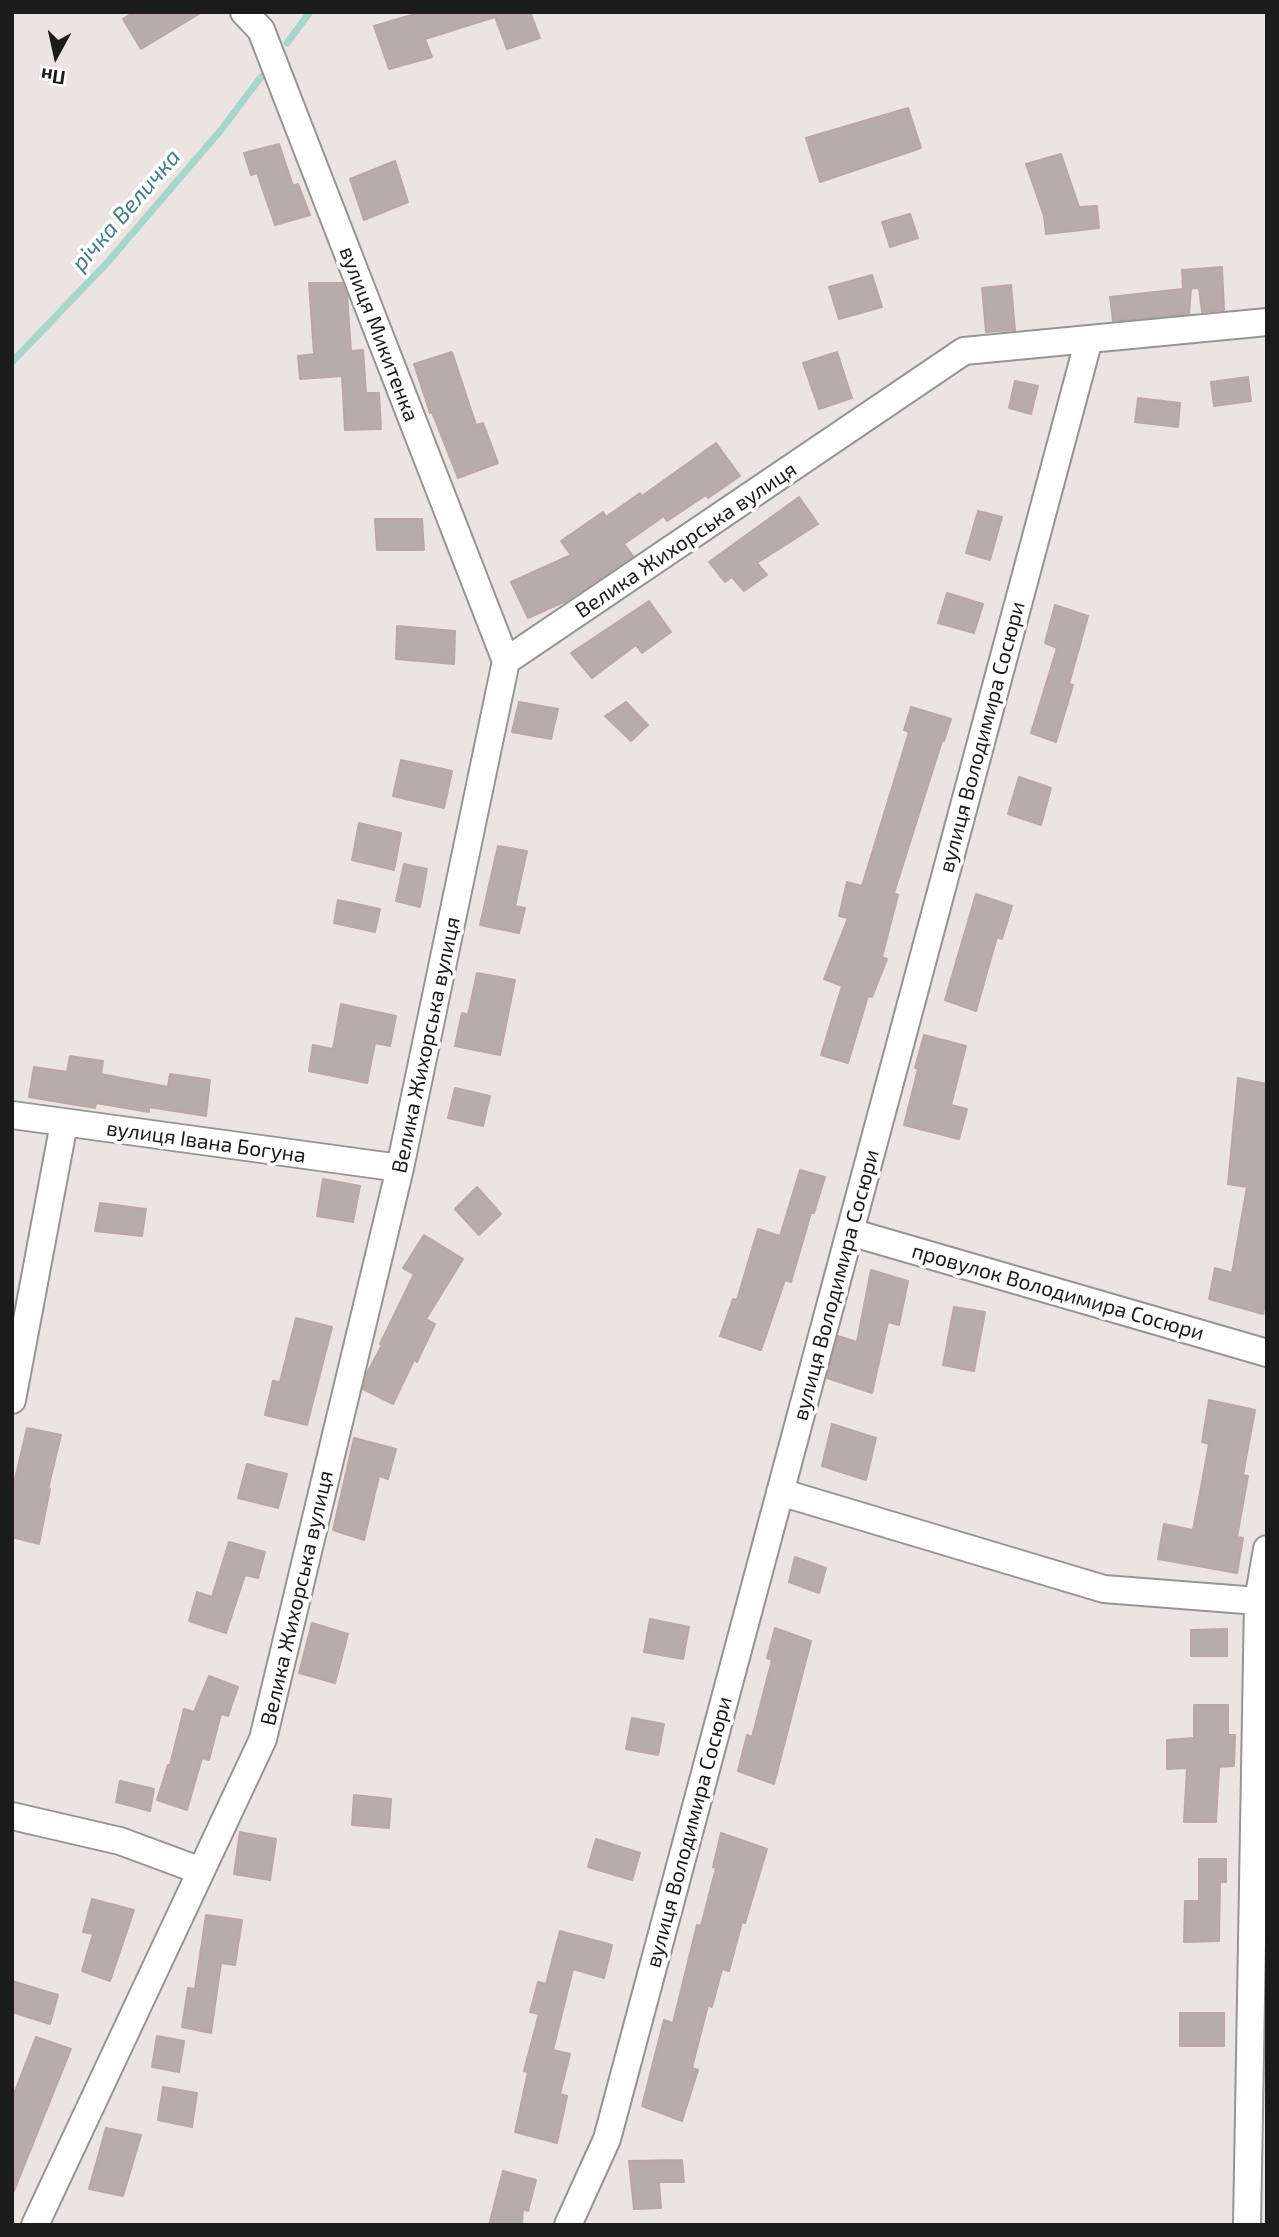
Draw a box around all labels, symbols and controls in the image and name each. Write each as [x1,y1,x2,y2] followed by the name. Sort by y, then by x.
[21,21,91,91] north arrow
[39,64,67,90] text: Пн
[66,144,186,276] water label: річка Величка
[334,243,424,425] street label: вулиця Микитенка
[571,457,801,623] street label: Велика Жихорська вулиця
[934,599,1030,875] street label: вулиця Володимира Сосюри
[387,915,465,1175] street label: Велика Жихорська вулиця
[105,1116,307,1168] street label: вулиця Івана Богуна
[788,1147,884,1423] street label: вулиця Володимира Сосюри
[909,1238,1207,1346] street label: провулок Володимира Сосюри
[255,1468,339,1728] street label: Велика Жихорська вулиця
[641,1694,737,1970] street label: вулиця Володимира Сосюри

